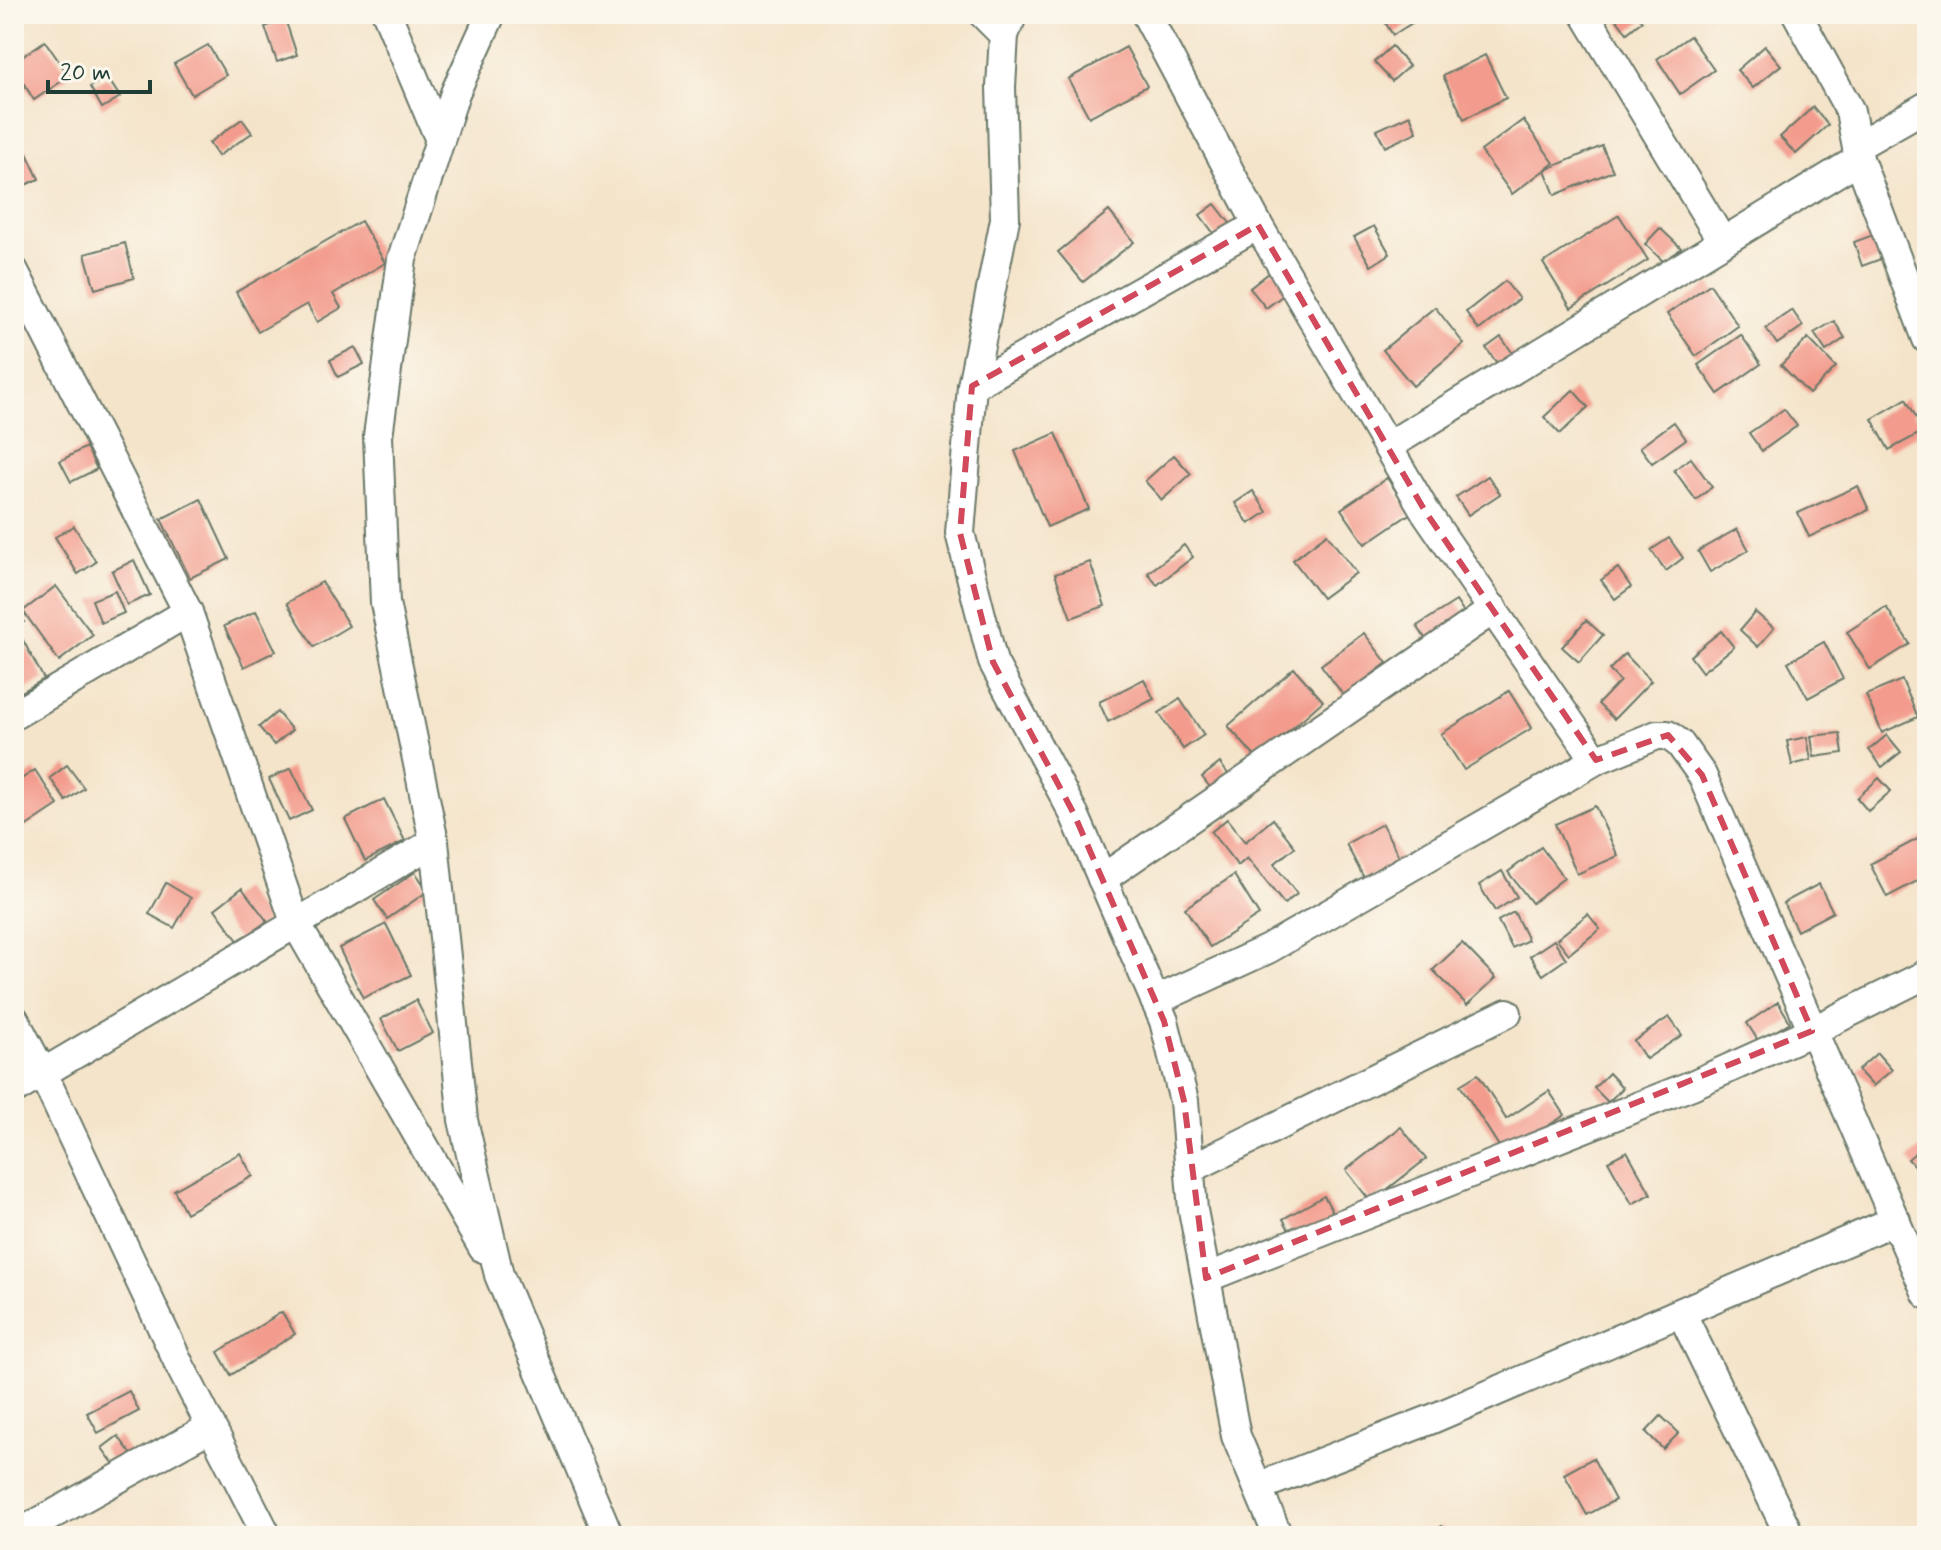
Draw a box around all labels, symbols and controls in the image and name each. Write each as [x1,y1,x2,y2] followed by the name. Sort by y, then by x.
[48,44,150,94] scale bar
[60,58,111,89] text: 20 m

